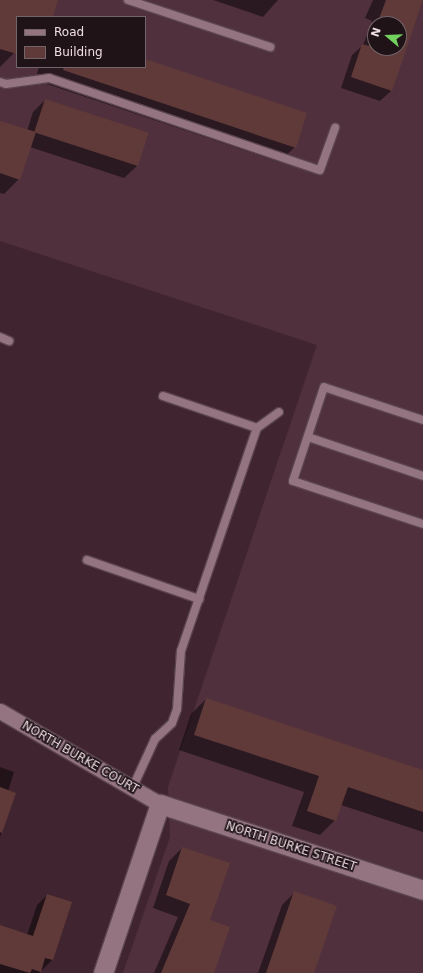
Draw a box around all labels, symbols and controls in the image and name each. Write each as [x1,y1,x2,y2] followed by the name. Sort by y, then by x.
[16,16,146,68] legend
[367,16,407,56] north arrow
[54,25,84,39] text: Road
[368,26,384,39] text: N
[54,45,103,59] text: Building
[19,719,141,797] street label: NORTH BURKE COURT
[224,819,358,875] street label: NORTH BURKE STREET

